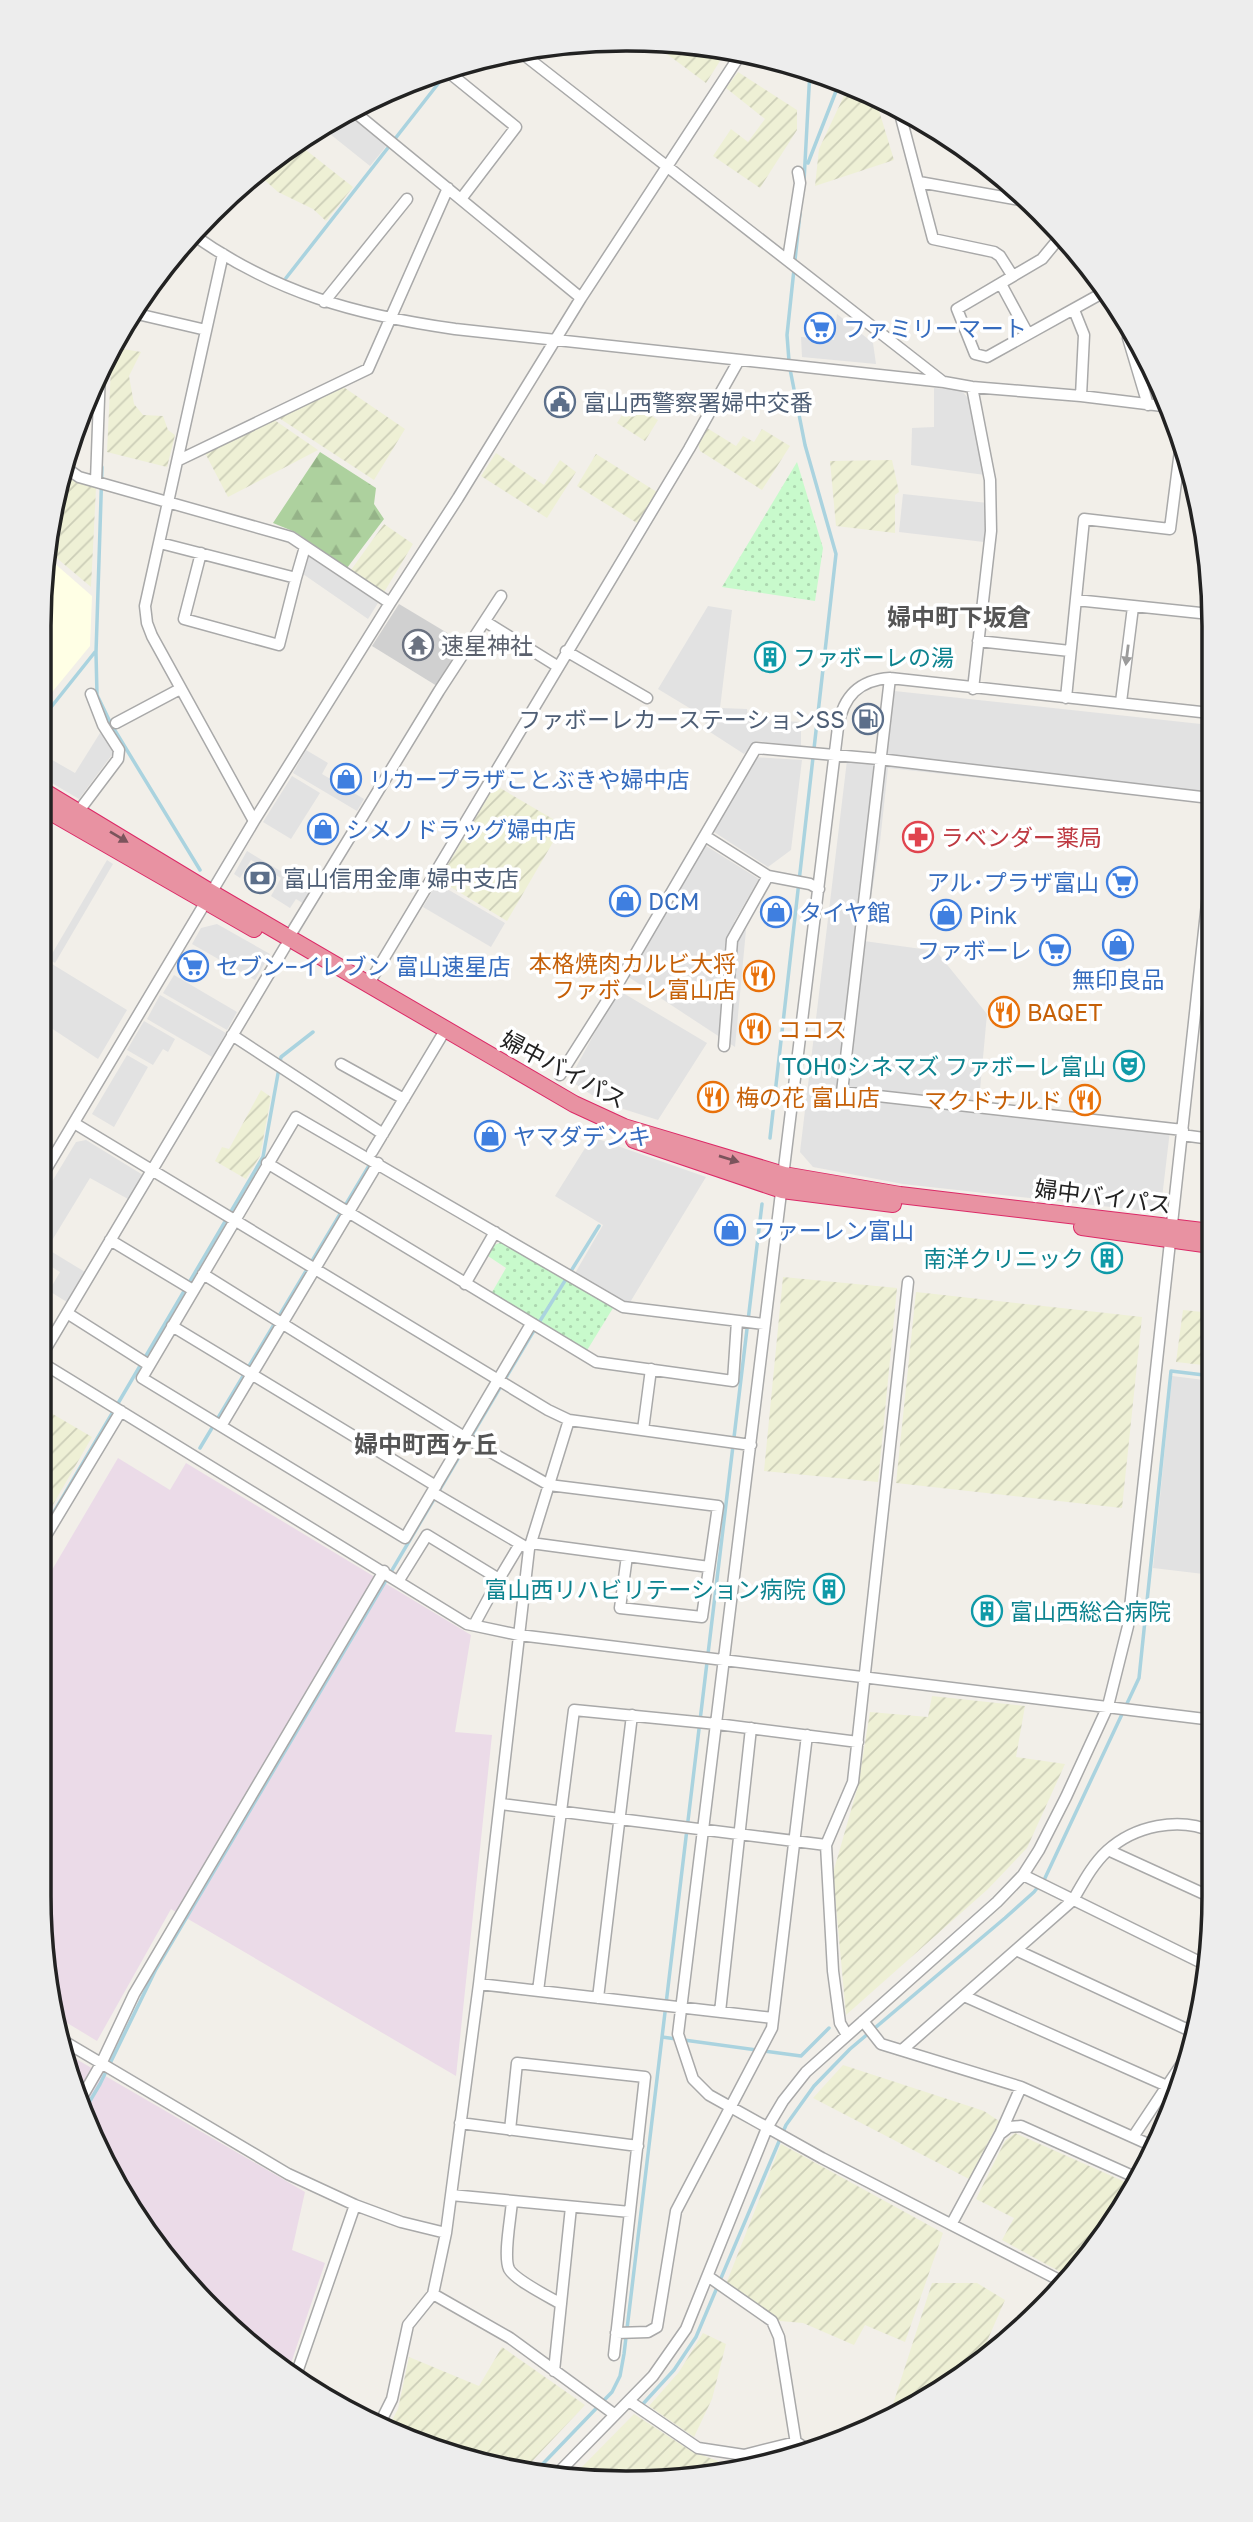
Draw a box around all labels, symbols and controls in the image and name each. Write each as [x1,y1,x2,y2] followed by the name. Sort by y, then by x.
[803,311,837,345] supermarket icon: ファミリーマート
[843,314,1027,342] place label: ファミリーマート
[543,385,577,419] public building icon: 富山西警察署婦中交番
[583,388,813,416] place label: 富山西警察署婦中交番
[887,602,1031,631] district label: 婦中町下坂倉
[401,628,435,662] temple icon: 速星神社
[441,631,533,659] place label: 速星神社
[753,640,787,674] building icon: ファボーレの湯
[793,643,954,671] place label: ファボーレの湯
[1121,644,1132,666] one-way arrow
[851,702,885,736] fuel station icon: ファボーレカーステーションSS
[518,705,845,733] place label: ファボーレカーステーションSS
[329,762,363,796] shop icon: リカープラザことぶきや婦中店
[369,765,690,793] place label: リカープラザことぶきや婦中店
[306,812,340,846] shop icon: シメノドラッグ婦中店
[346,815,576,843] place label: シメノドラッグ婦中店
[901,820,935,854] pharmacy icon: ラベンダー薬局
[941,823,1102,851] place label: ラベンダー薬局
[109,830,128,843] one-way arrow
[243,861,277,895] bank icon: 富山信用金庫 婦中支店
[283,864,519,892] place label: 富山信用金庫 婦中支店
[1105,865,1139,899] supermarket icon: アル･プラザ富山
[927,868,1099,896] place label: アル･プラザ富山
[608,884,642,918] shop icon: DCM
[648,887,700,915] place label: DCM
[759,895,793,929] shop icon: タイヤ館
[799,898,890,926] place label: タイヤ館
[929,898,963,932] shop icon: Pink
[969,901,1017,929] place label: Pink
[1101,928,1135,962] shop icon: 無印良品
[1038,933,1072,967] supermarket icon: ファボーレ
[917,936,1032,964] place label: ファボーレ
[176,949,210,983] supermarket icon: セブン−イレブン 富山速星店
[529,949,736,1003] place label: 本格焼肉カルビ大将 ファボーレ富山店
[216,952,510,980] place label: セブン−イレブン 富山速星店
[742,959,776,993] restaurant icon: 本格焼肉カルビ大将 ファボーレ富山店
[1072,965,1164,993] place label: 無印良品
[987,995,1021,1029] restaurant icon: BAQET
[1027,998,1102,1026] place label: BAQET
[738,1012,772,1046] restaurant icon: ココス
[778,1015,847,1043] place label: ココス
[497,1024,631,1114] street label: 婦中バイパス
[1112,1049,1146,1083] theatre icon: TOHOシネマズ ファボーレ富山
[782,1052,1106,1080] place label: TOHOシネマズ ファボーレ富山
[696,1080,730,1114] restaurant icon: 梅の花 富山店
[736,1083,880,1111] place label: 梅の花 富山店
[1068,1083,1102,1117] restaurant icon: マクドナルド
[924,1086,1062,1114] place label: マクドナルド
[473,1119,507,1153] shop icon: ヤマダデンキ
[513,1122,651,1150] place label: ヤマダデンキ
[719,1154,740,1164] one-way arrow
[1033,1174,1173,1218] street label: 婦中バイパス
[713,1213,747,1247] shop icon: ファーレン富山
[753,1216,914,1244] place label: ファーレン富山
[1090,1241,1124,1275] building icon: 南洋クリニック
[923,1244,1084,1272] place label: 南洋クリニック
[354,1429,498,1458] district label: 婦中町西ヶ丘
[812,1572,846,1606] building icon: 富山西リハビリテーション病院
[484,1575,806,1603] place label: 富山西リハビリテーション病院
[970,1594,1004,1628] building icon: 富山西総合病院
[1010,1597,1171,1625] place label: 富山西総合病院

